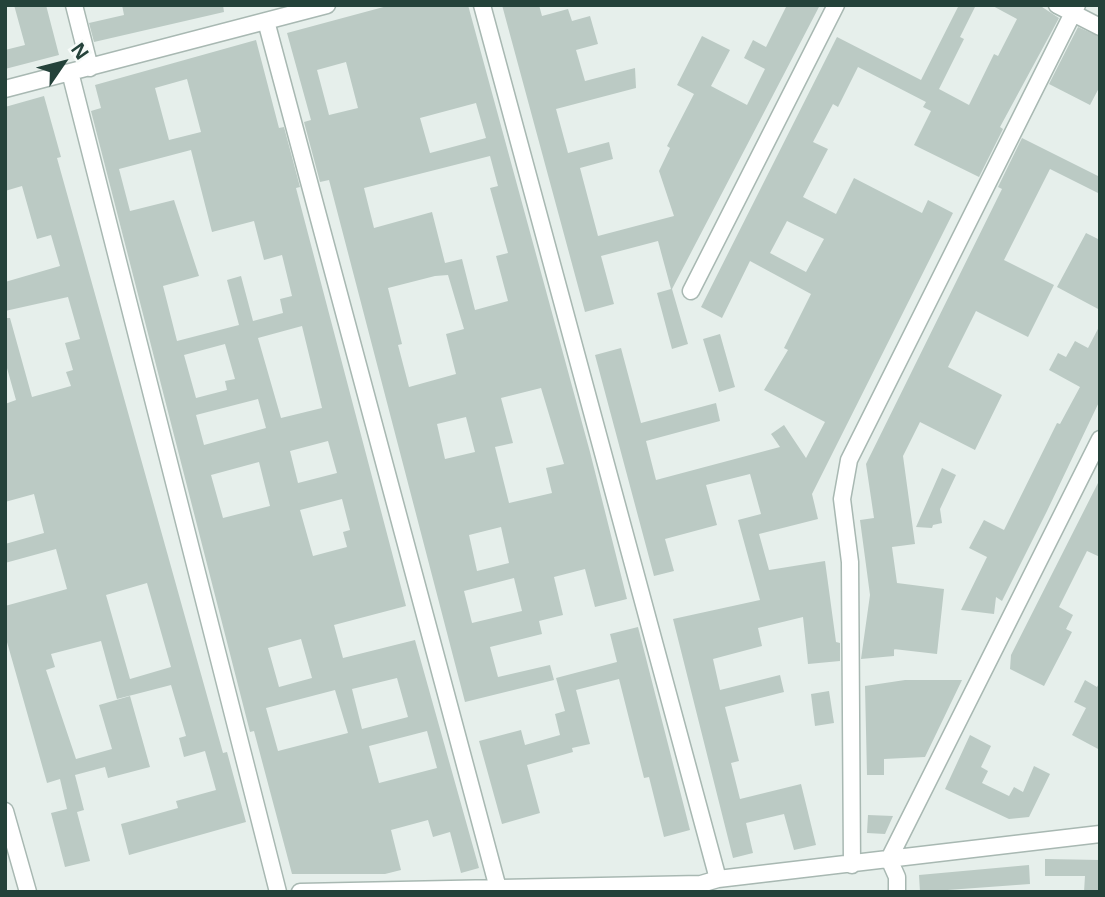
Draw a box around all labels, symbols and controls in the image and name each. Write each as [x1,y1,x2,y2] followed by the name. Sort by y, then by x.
[28,28,98,98] north arrow
[65,37,95,65] text: N

